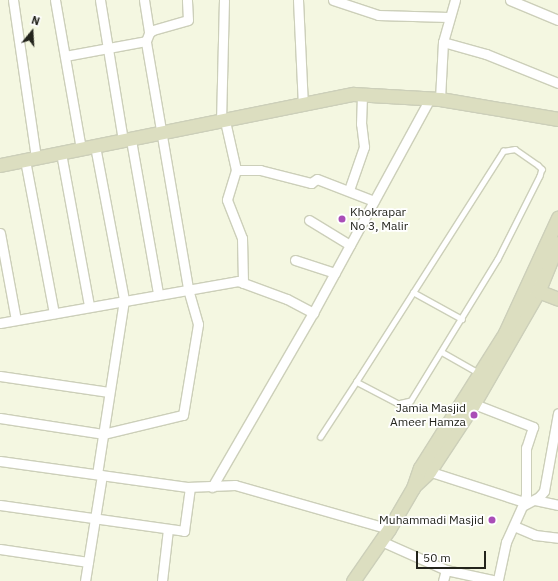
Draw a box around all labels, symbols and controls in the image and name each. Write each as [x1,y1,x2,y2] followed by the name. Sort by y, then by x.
[12,12,52,52] north arrow
[30,13,42,28] text: N
[350,205,408,233] place label: Khokrapar No 3, Malir
[337,214,347,224] marker: Khokrapar No 3, Malir
[390,401,466,429] place label: Jamia Masjid Ameer Hamza
[469,410,479,420] marker: Jamia Masjid Ameer Hamza
[379,513,484,527] place label: Muhammadi Masjid
[487,515,497,525] marker: Muhammadi Masjid
[418,543,488,569] scale bar
[423,550,451,565] text: 50 m

